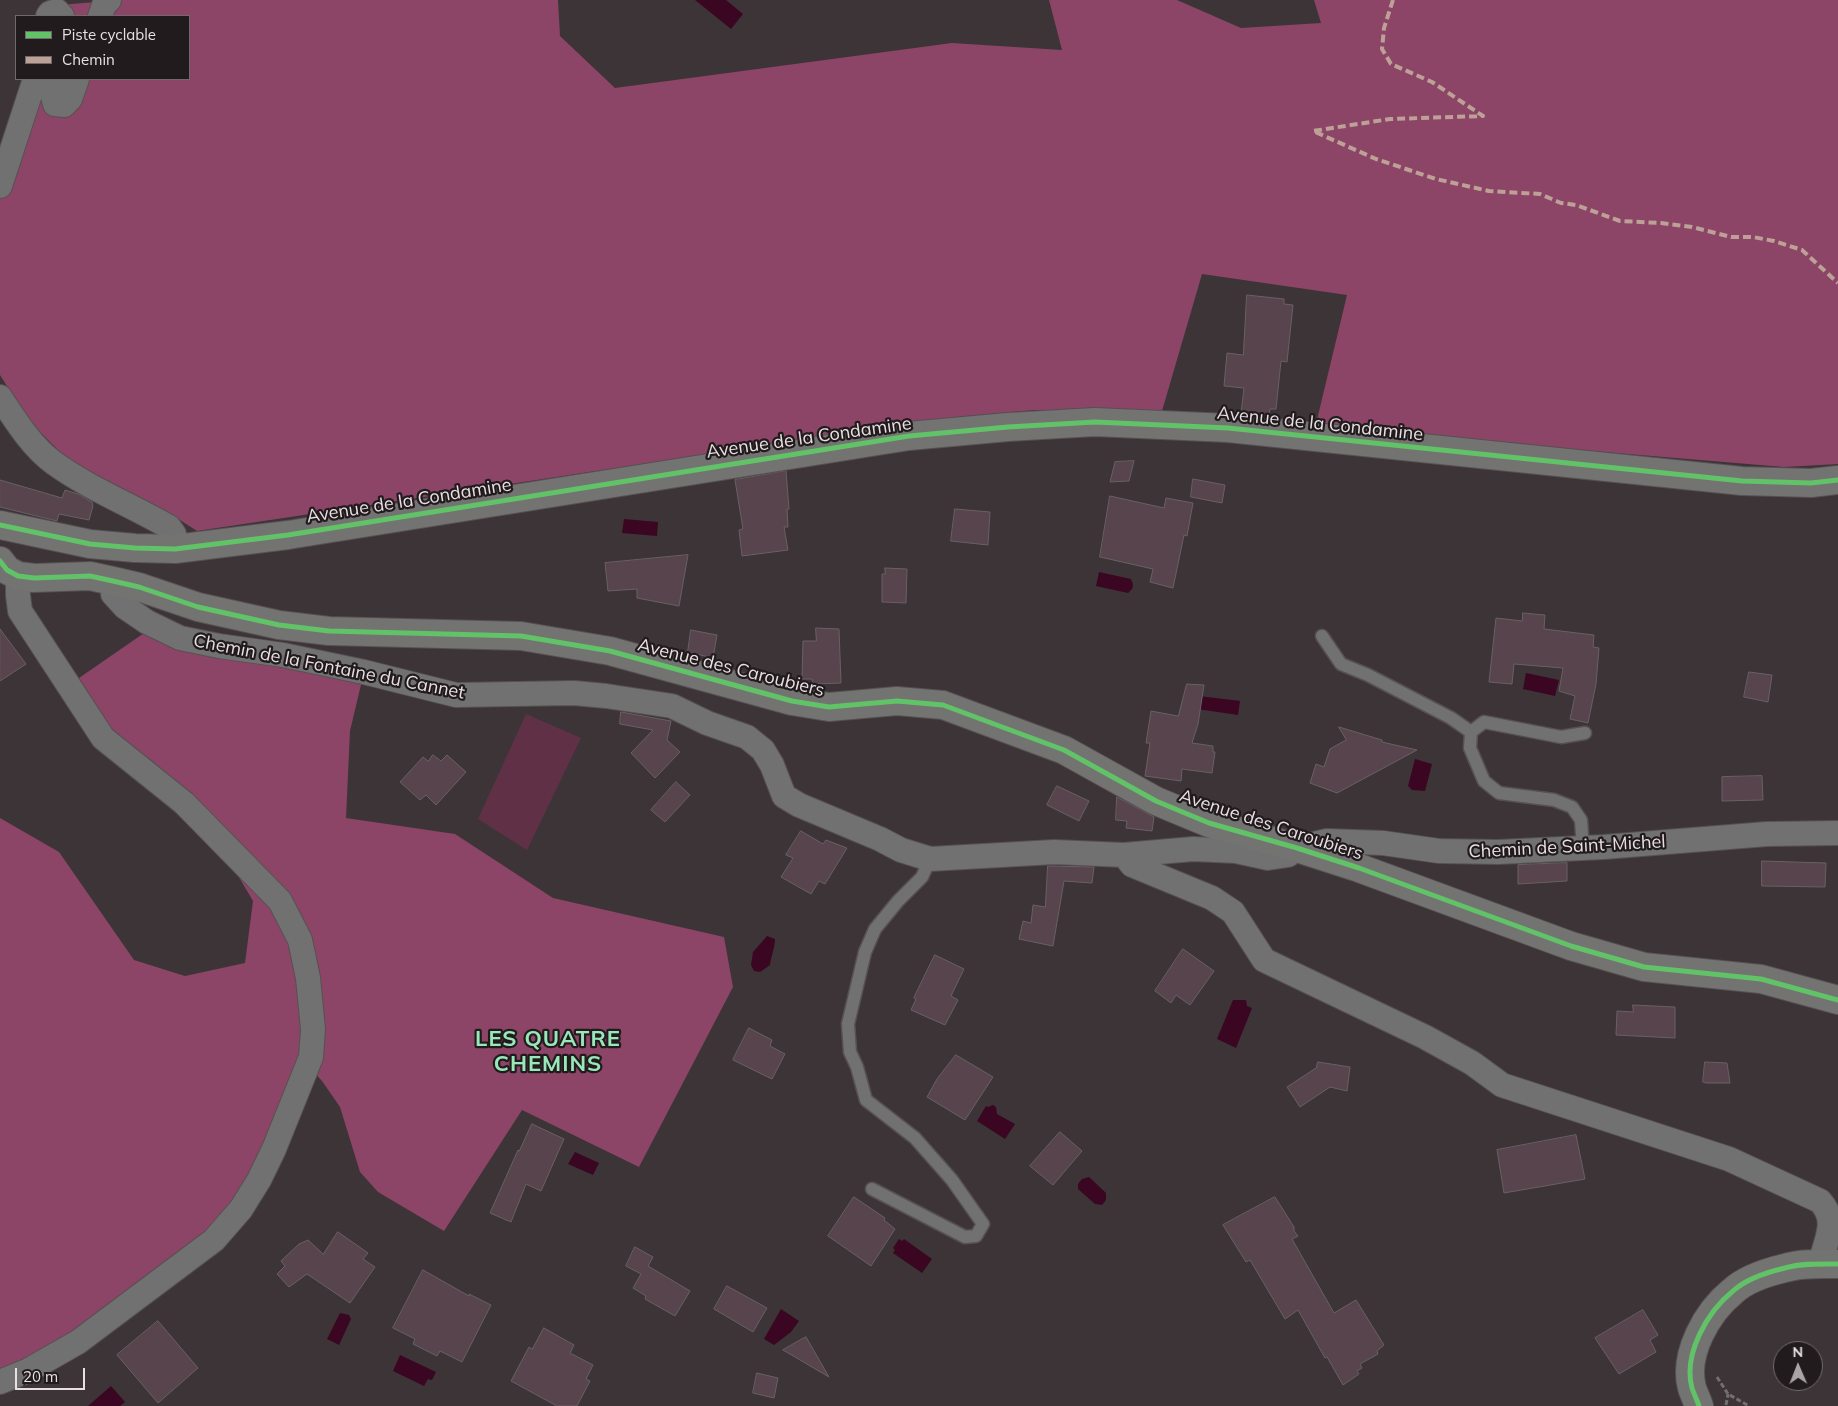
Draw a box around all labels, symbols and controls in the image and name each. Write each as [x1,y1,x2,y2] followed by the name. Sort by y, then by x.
[15,15,190,80] legend
[62,25,156,44] text: Piste cyclable
[62,50,115,69] text: Chemin
[1216,402,1424,446] street label: Avenue de la Condamine
[705,413,913,463] street label: Avenue de la Condamine
[305,474,513,528] street label: Avenue de la Condamine
[191,630,467,704] street label: Chemin de la Fontaine du Cannet
[635,634,827,702] street label: Avenue des Caroubiers
[1176,785,1366,865] street label: Avenue des Caroubiers
[1468,831,1666,863] street label: Chemin de Saint-Michel
[474,1026,622,1078] district label: LES QUATRE CHEMINS
[1773,1341,1823,1391] north arrow
[1792,1343,1803,1361] text: N
[18,1358,88,1390] scale bar
[23,1367,58,1386] text: 20 m

